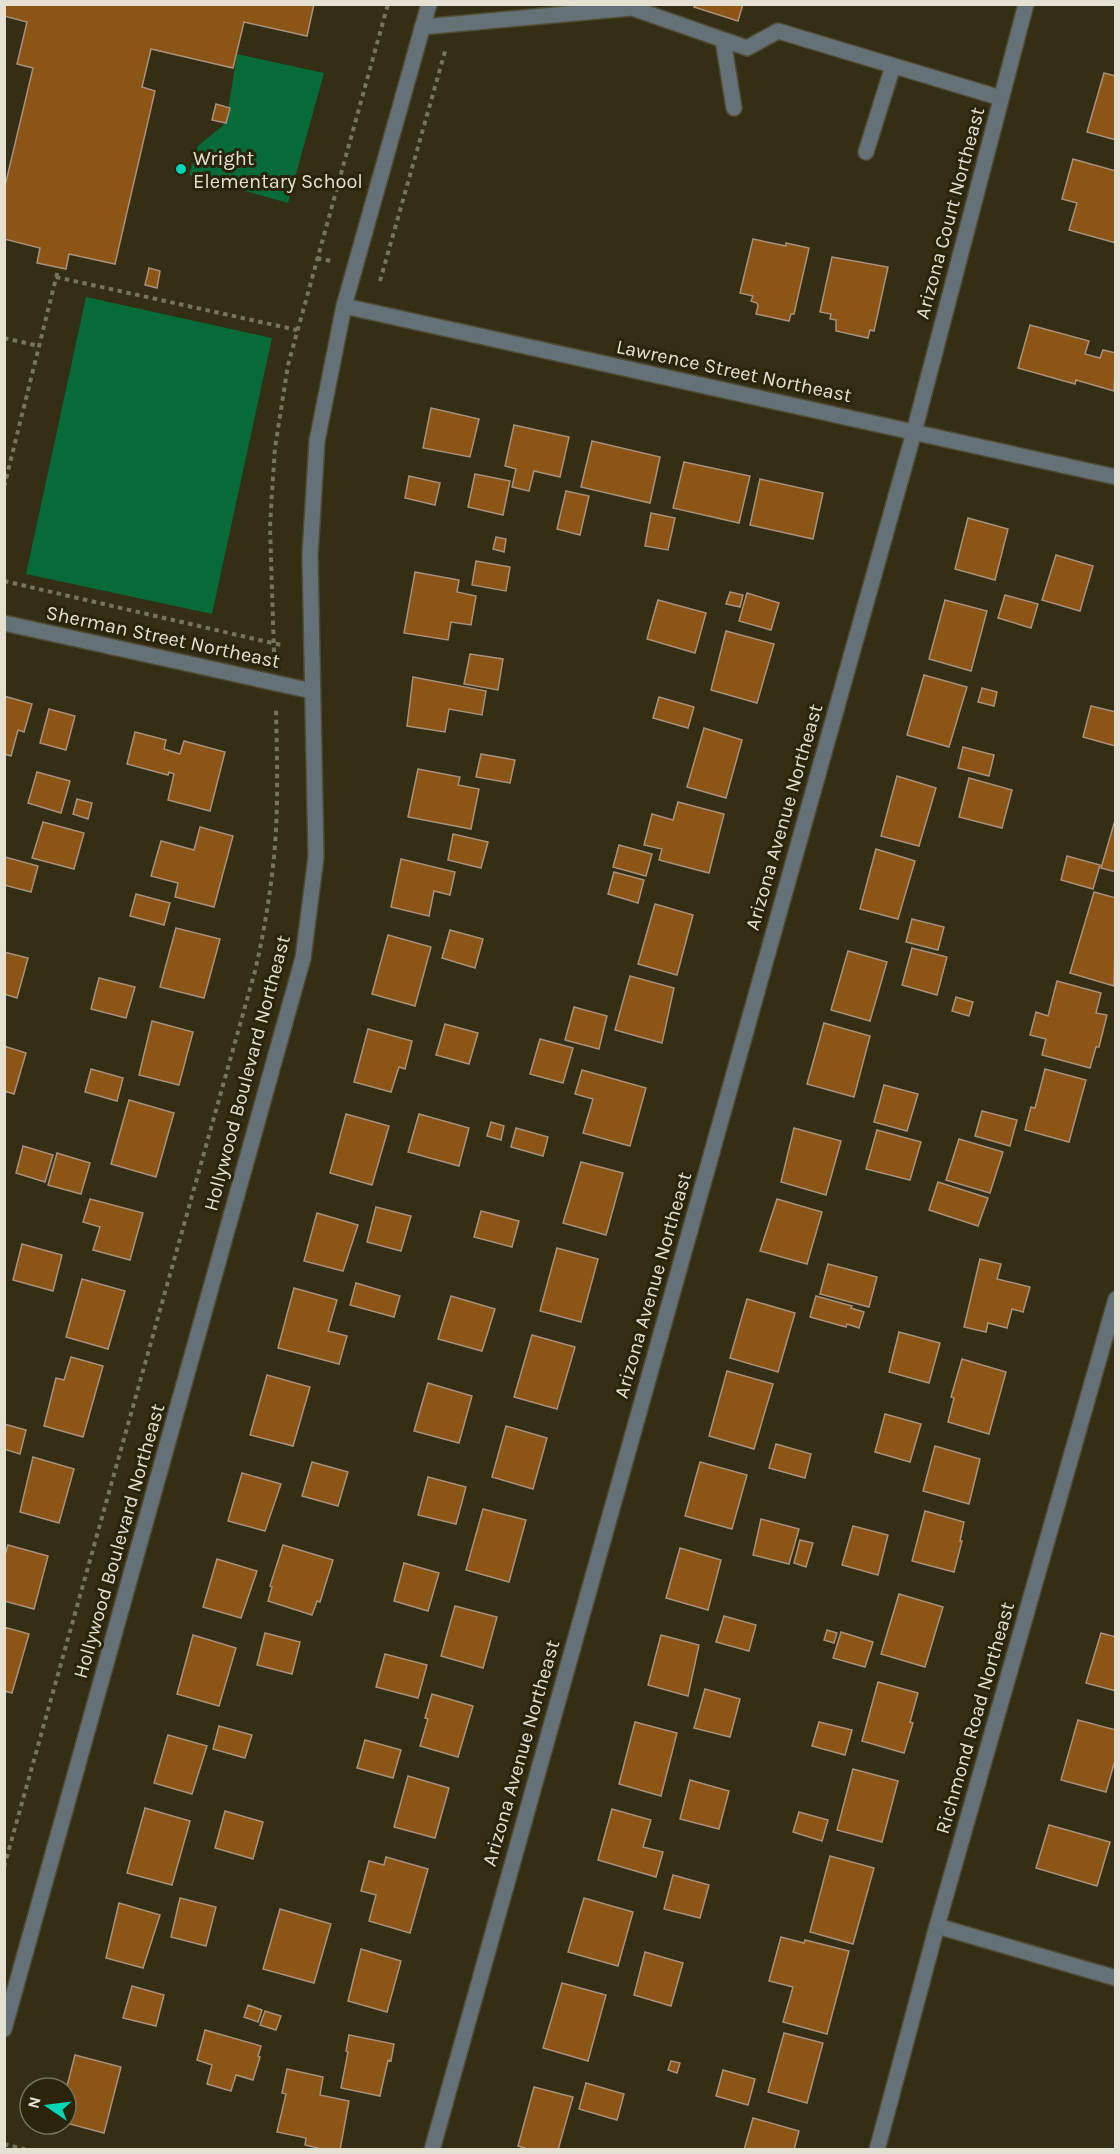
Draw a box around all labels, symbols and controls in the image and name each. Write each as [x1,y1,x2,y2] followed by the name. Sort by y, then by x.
[911,104,990,321] street label: Arizona Court Northeast
[193,147,363,193] place label: Wright Elementary School
[174,162,188,176] marker: Wright Elementary School
[614,335,854,407] street label: Lawrence Street Northeast
[44,601,283,673] street label: Sherman Street Northeast
[741,701,827,933] street label: Arizona Avenue Northeast
[199,932,295,1213] street label: Hollywood Boulevard Northeast
[610,1169,696,1401] street label: Arizona Avenue Northeast
[69,1401,169,1681] street label: Hollywood Boulevard Northeast
[931,1599,1019,1837] street label: Richmond Road Northeast
[478,1637,564,1869] street label: Arizona Avenue Northeast
[18,2076,78,2136] north arrow
[23,2095,45,2110] text: N

